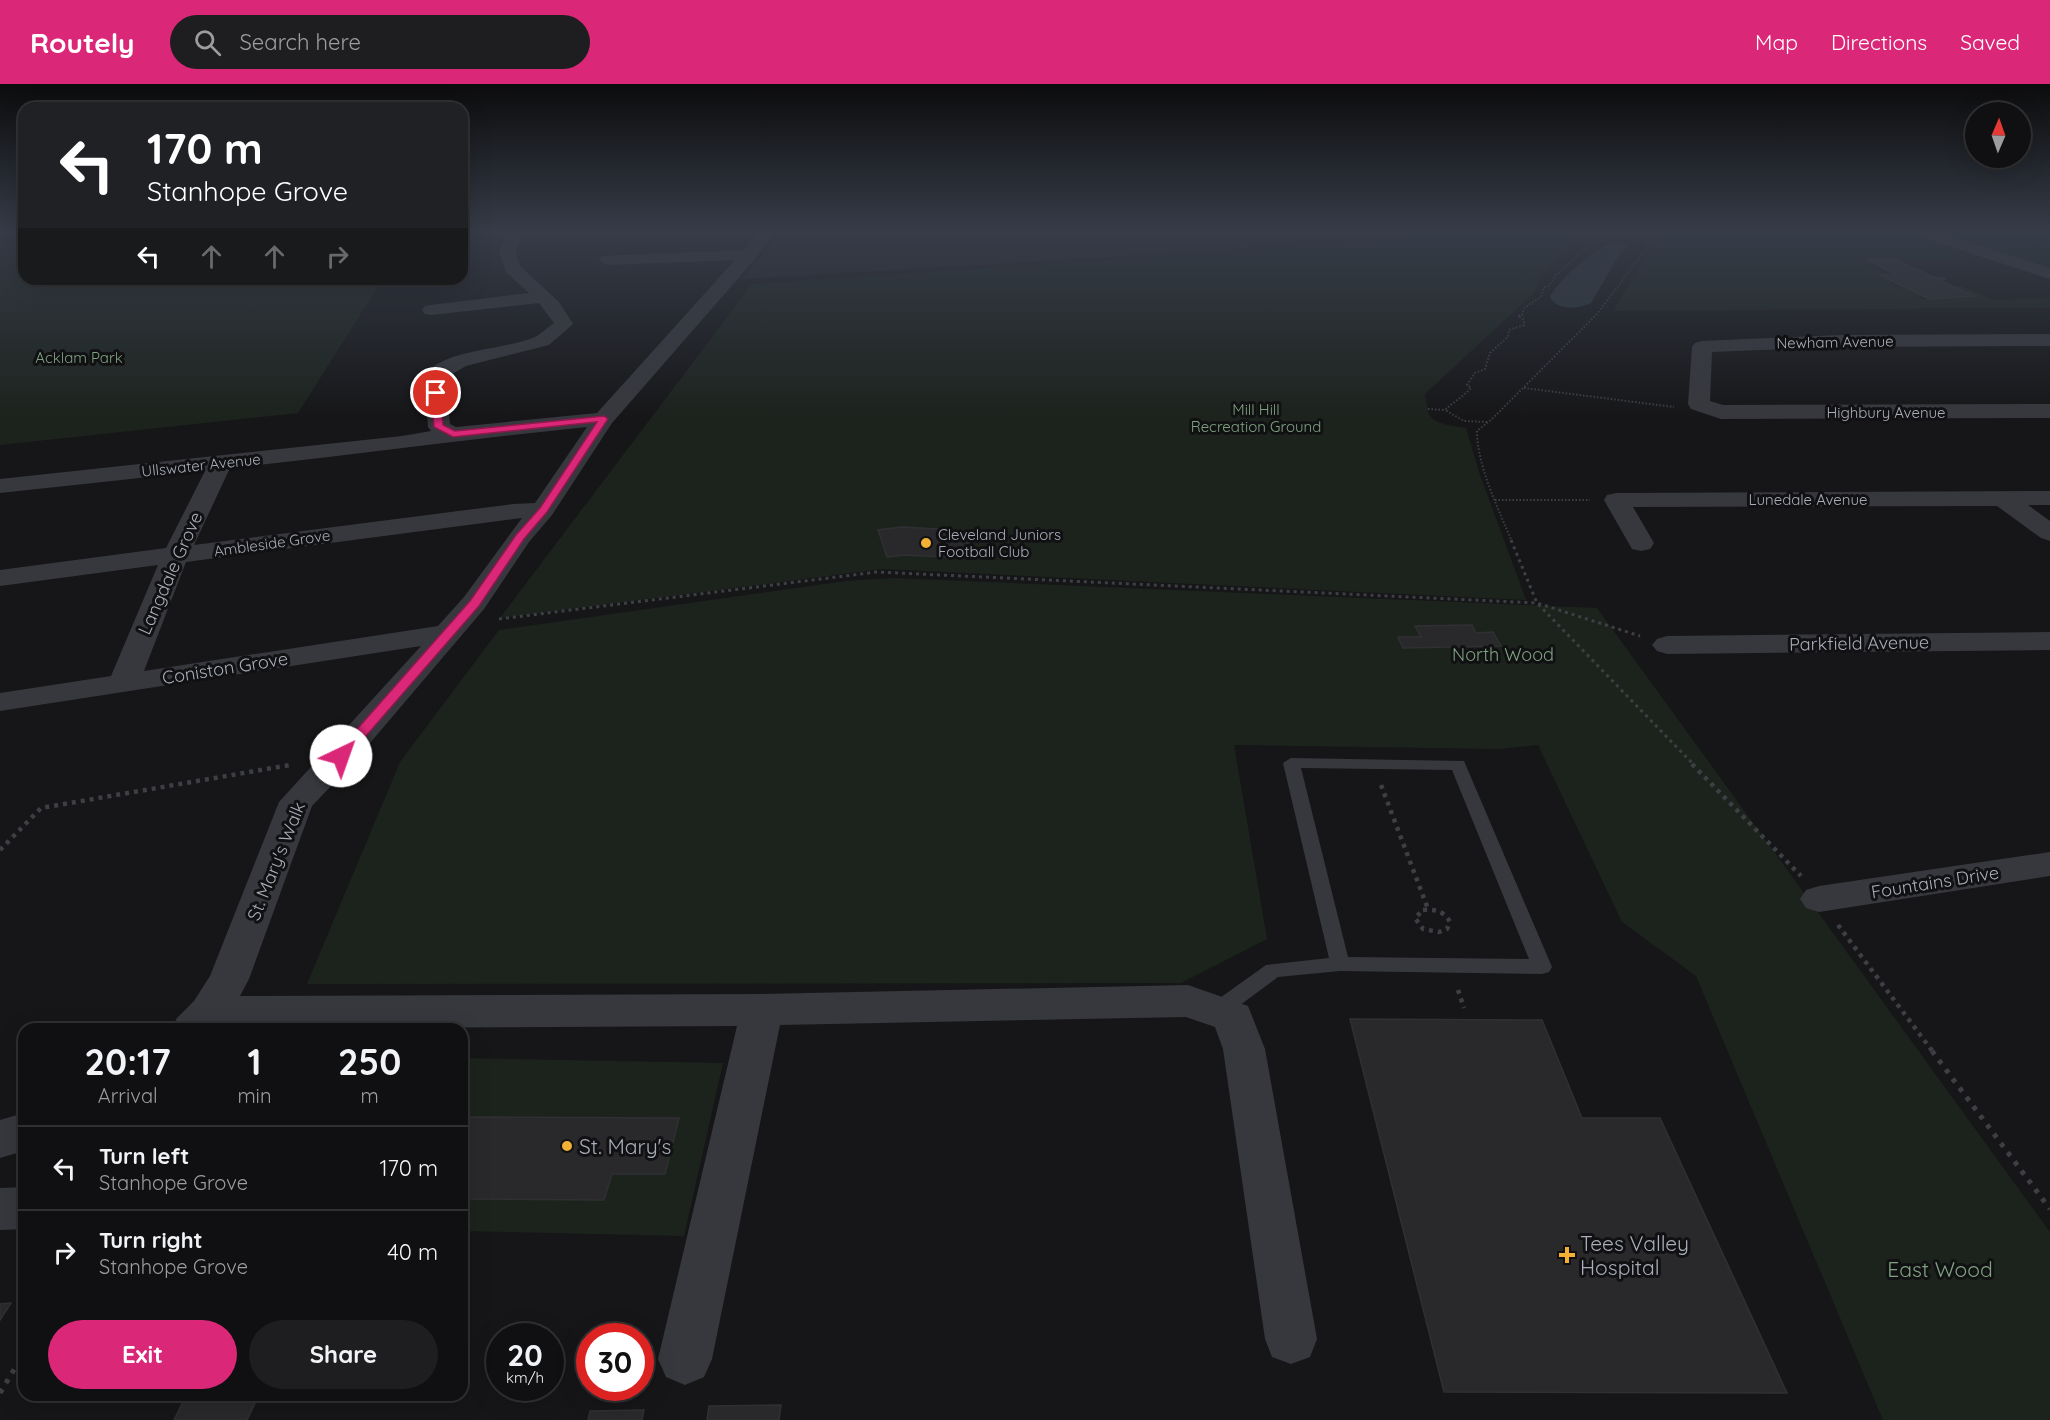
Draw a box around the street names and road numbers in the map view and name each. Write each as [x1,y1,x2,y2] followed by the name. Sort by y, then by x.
[1776,331,1894,353] street label: Newham Avenue
[1826,403,1946,422] street label: Highbury Avenue
[140,449,262,481] street label: Ullswater Avenue
[1748,490,1868,509] street label: Lunedale Avenue
[133,508,207,638] street label: Langdale Grove
[213,525,331,561] street label: Ambleside Grove
[1789,630,1929,656] street label: Parkfield Avenue
[160,647,290,689] street label: Coniston Grove
[242,798,310,924] street label: St. Mary's Walk
[1869,861,2001,903] street label: Fountains Drive

